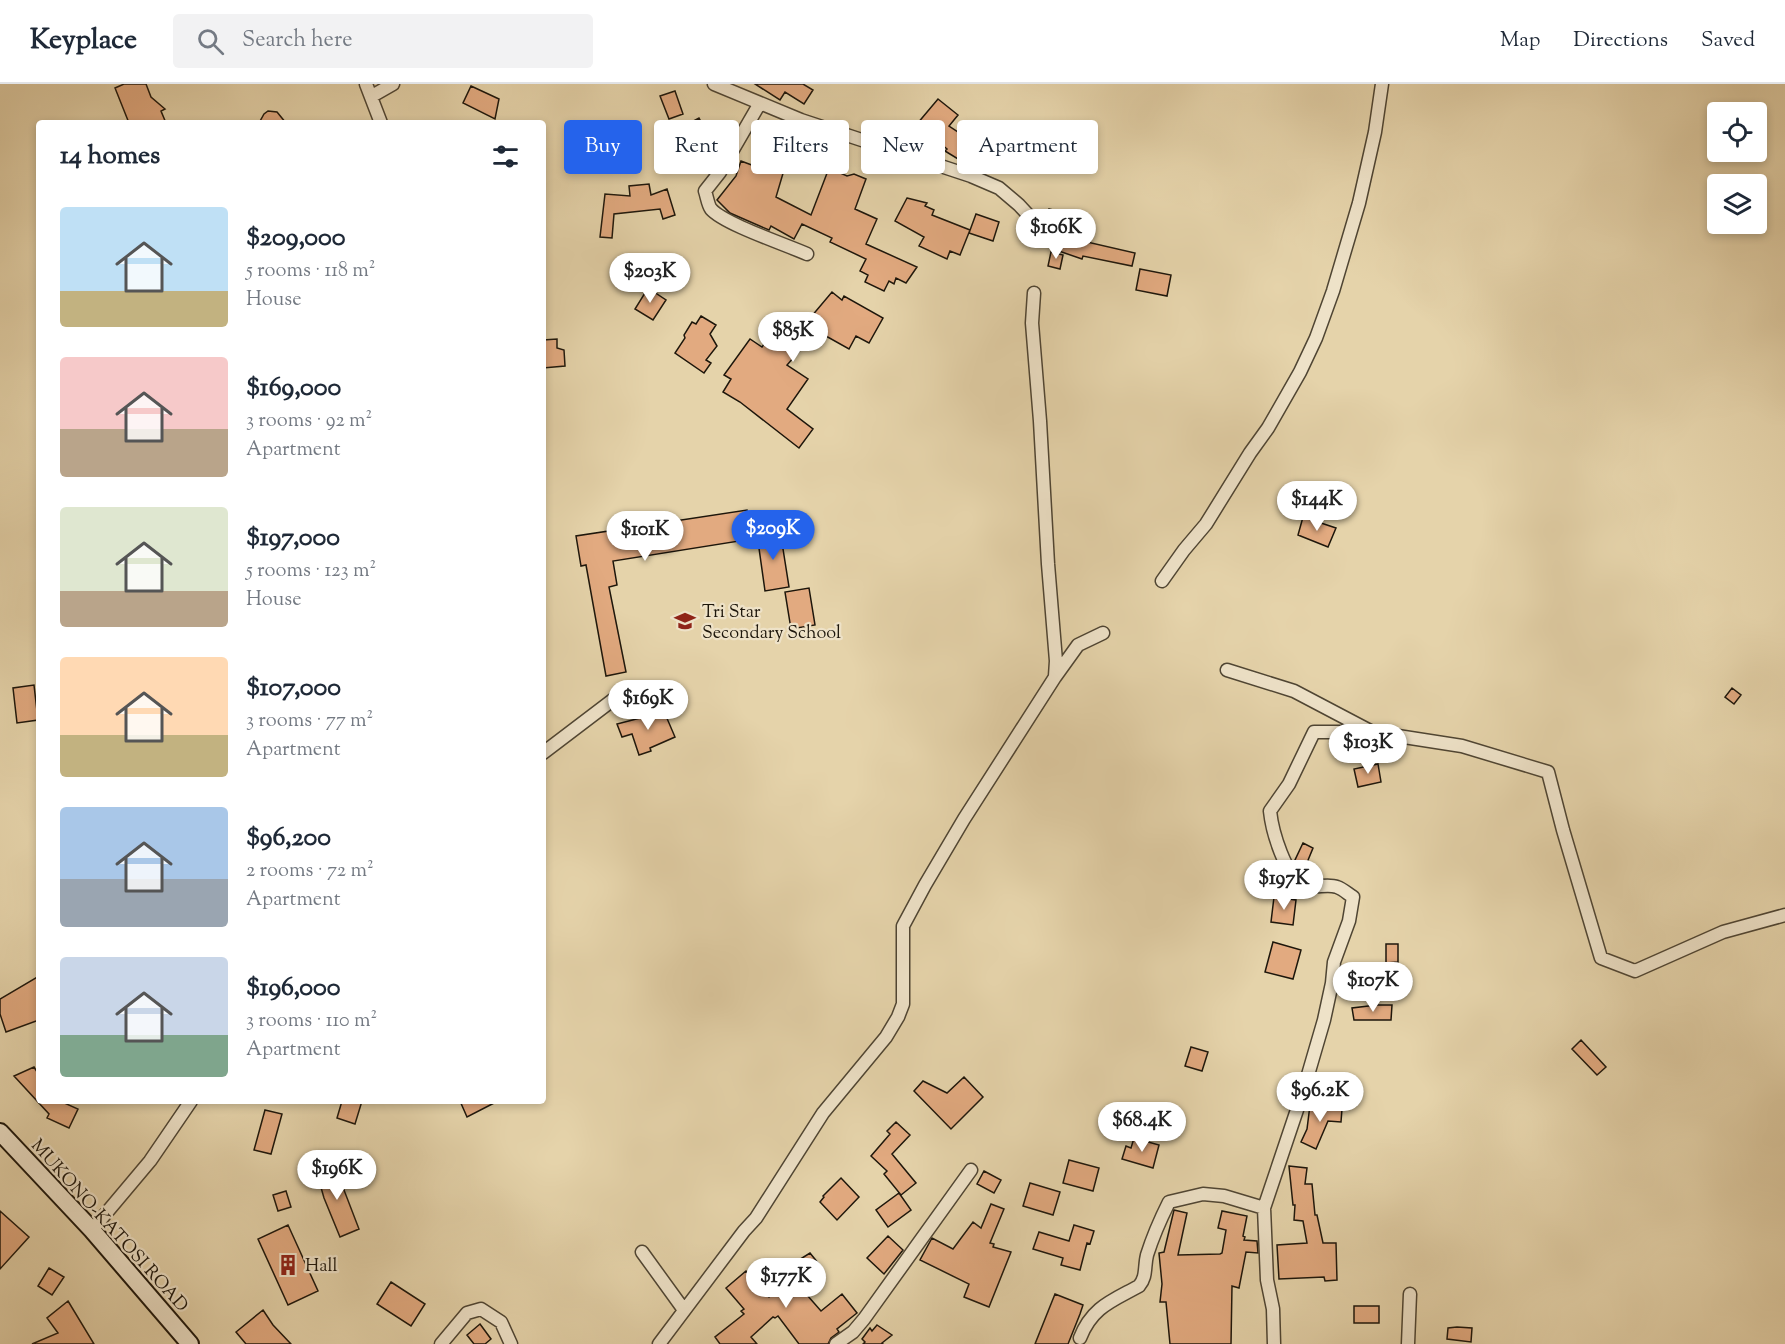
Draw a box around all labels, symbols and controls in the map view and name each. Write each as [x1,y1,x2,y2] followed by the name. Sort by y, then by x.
[173,14,593,68] search box
[30,21,137,61] text: Keyplace
[194,25,227,58] icon: search
[242,25,352,57] text: Search here
[1500,26,1540,56] text: Map
[1573,26,1668,56] text: Directions
[1701,26,1755,56] text: Saved
[1707,102,1767,234] map controls
[1707,102,1767,162] button: locate
[564,120,642,174] chip: Buy
[654,120,739,174] chip: Rent
[751,120,849,174] chip: Filters
[861,120,945,174] chip: New
[957,120,1098,174] chip: Apartment
[60,138,160,175] text: 14 homes
[489,140,522,173] icon: filters
[1707,174,1767,234] button: layers
[1014,209,1098,260] pin: $106K
[1030,214,1082,243] text: $106K
[246,220,345,257] text: $209,000
[108,231,180,303] icon: home
[608,253,692,304] pin: $203K
[246,257,376,286] text: 5 rooms · 118 m²
[623,258,677,287] text: $203K
[246,286,301,315] text: House
[757,312,829,363] pin: $85K
[772,317,814,346] text: $85K
[246,370,341,407] text: $169,000
[108,381,180,453] icon: home
[246,407,372,436] text: 3 rooms · 92 m²
[246,436,341,465] text: Apartment
[1275,481,1359,532] pin: $144K
[1291,486,1343,515] text: $144K
[731,510,815,561] pin: $209K
[603,511,687,562] pin: $101K
[746,515,800,544] text: $209K
[621,516,669,545] text: $101K
[246,520,340,557] text: $197,000
[108,531,180,603] icon: home
[246,557,376,586] text: 5 rooms · 123 m²
[246,586,301,615] text: House
[702,600,841,647] place label: Tri Star Secondary School
[673,609,697,633] school or university icon: Tri Star Secondary School
[246,670,341,707] text: $107,000
[606,680,690,731] pin: $169K
[108,681,180,753] icon: home
[622,685,674,714] text: $169K
[246,707,373,736] text: 3 rooms · 77 m²
[1326,724,1410,775] pin: $103K
[1343,729,1393,758] text: $103K
[246,736,341,765] text: Apartment
[246,820,331,857] text: $96,200
[108,831,180,903] icon: home
[246,857,374,886] text: 2 rooms · 72 m²
[1242,860,1326,911] pin: $197K
[1258,865,1310,894] text: $197K
[246,886,341,915] text: Apartment
[1331,962,1415,1013] pin: $107K
[1347,967,1399,996] text: $107K
[246,970,341,1007] text: $196,000
[108,981,180,1053] icon: home
[246,1007,377,1036] text: 3 rooms · 110 m²
[246,1036,341,1065] text: Apartment
[1271,1072,1369,1123] pin: $96.2K
[1291,1077,1349,1106] text: $96.2K
[1093,1102,1191,1153] pin: $68.4K
[1112,1107,1172,1136] text: $68.4K
[24,1134,193,1319] street label: MUKONO-KATOSI ROAD
[295,1150,379,1201] pin: $196K
[311,1155,363,1184] text: $196K
[276,1253,300,1277] building icon: Hall
[305,1254,338,1280] place label: Hall
[744,1258,828,1309] pin: $177K
[760,1263,812,1292] text: $177K

